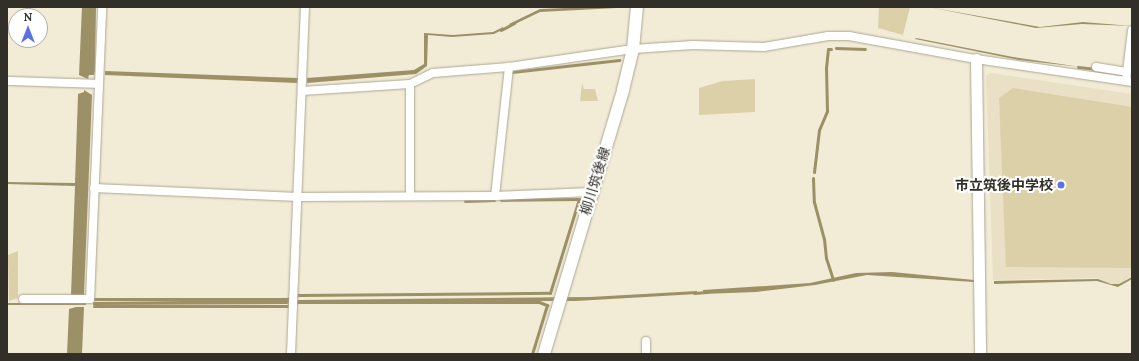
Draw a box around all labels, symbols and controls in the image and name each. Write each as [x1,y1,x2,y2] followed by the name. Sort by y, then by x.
[8,8,48,48] north arrow
[24,10,32,24] text: N
[577,145,613,217] street label: 柳川筑後線
[955,177,1053,193] place label: 市立筑後中学校
[1056,180,1066,190] marker: 市立筑後中学校

